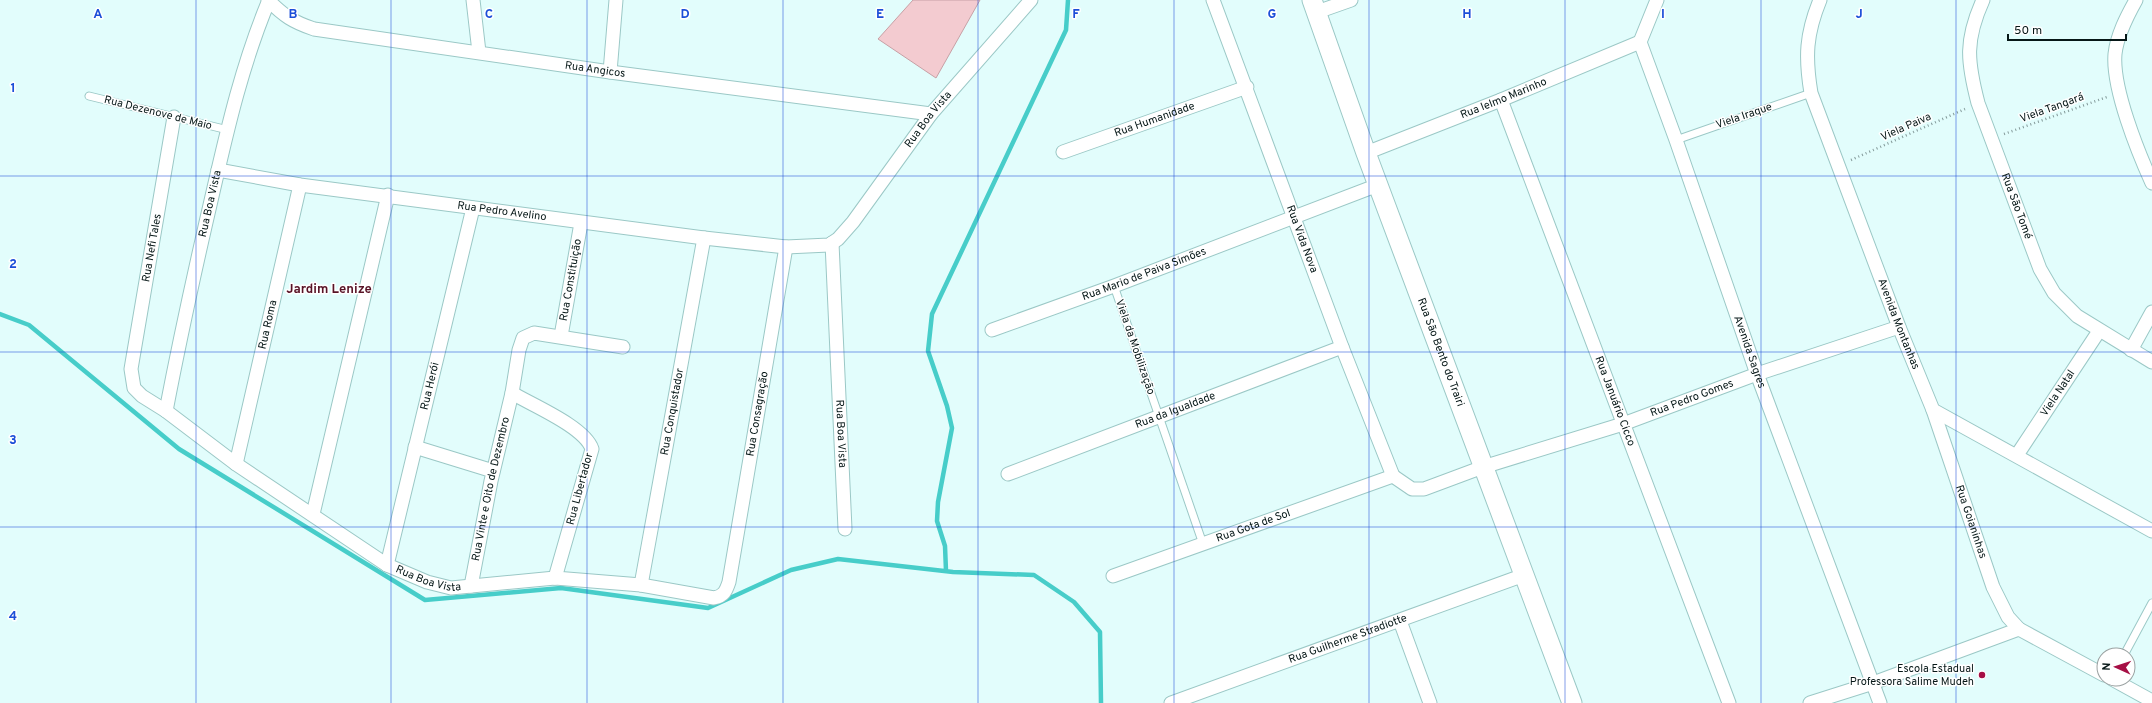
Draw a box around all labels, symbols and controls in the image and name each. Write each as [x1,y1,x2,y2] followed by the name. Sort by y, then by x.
[93,7,103,23] text: A
[289,7,298,23] text: B
[485,7,493,23] text: C
[680,7,690,23] text: D
[876,7,884,23] text: E
[1072,7,1080,23] text: F
[1268,7,1277,23] text: G
[1462,7,1472,23] text: H
[1661,7,1665,23] text: I
[1855,7,1863,23] text: J
[2008,16,2126,42] scale bar
[2014,23,2042,39] text: 50 m
[564,59,626,81] street label: Rua Angicos
[1458,75,1549,122] street label: Rua Ielmo Marinho
[10,81,16,97] text: 1
[902,88,955,151] street label: Rua Boa Vista
[2018,90,2086,126] street label: Viela Tangará
[103,93,213,133] street label: Rua Dezenove de Maio
[1112,99,1197,140] street label: Rua Humanidade
[1714,100,1774,132] street label: Viela Iraque
[1879,110,1934,144] street label: Viela Paiva
[196,169,225,239] street label: Rua Boa Vista
[1998,171,2035,241] street label: Rua São Tomé
[456,199,547,224] street label: Rua Pedro Avelino
[1283,203,1321,275] street label: Rua Vida Nova
[139,213,165,283] street label: Rua Nefi Tales
[557,238,585,322] street label: Rua Constituição
[1080,244,1208,304] street label: Rua Mario de Paiva Simões
[9,257,17,273] text: 2
[1874,277,1923,372] street label: Avenida Montanhas
[286,282,372,298] district label: Jardim Lenize
[1414,296,1467,408] street label: Rua São Bento do Trairi
[1112,297,1158,397] street label: Viela da Mobilização
[256,298,280,351] street label: Rua Roma
[1730,314,1769,390] street label: Avenida Sagres
[1592,354,1638,448] street label: Rua Januário Cicco
[418,361,443,411] street label: Rua Herói
[658,366,687,457] street label: Rua Conquistador
[2037,367,2078,419] street label: Viela Natal
[743,370,772,457] street label: Rua Consagração
[1648,376,1736,420] street label: Rua Pedro Gomes
[1133,389,1218,432] street label: Rua da Igualdade
[832,399,849,468] street label: Rua Boa Vista
[469,415,513,562] street label: Rua Vinte e Oito de Dezembro
[9,433,17,449] text: 3
[564,451,597,527] street label: Rua Libertador
[1952,483,1990,560] street label: Rua Goianinhas
[1214,506,1292,546] street label: Rua Gota de Sol
[393,562,462,595] street label: Rua Boa Vista
[9,609,17,625] text: 4
[1287,611,1409,667] street label: Rua Guilherme Stradiotte
[2096,647,2136,687] north arrow
[1850,662,1974,689] place label: Escola Estadual Professora Salime Mudeh
[2100,662,2114,671] text: N
[1977,670,1987,680] marker: Escola Estadual Professora Salime Mudeh

